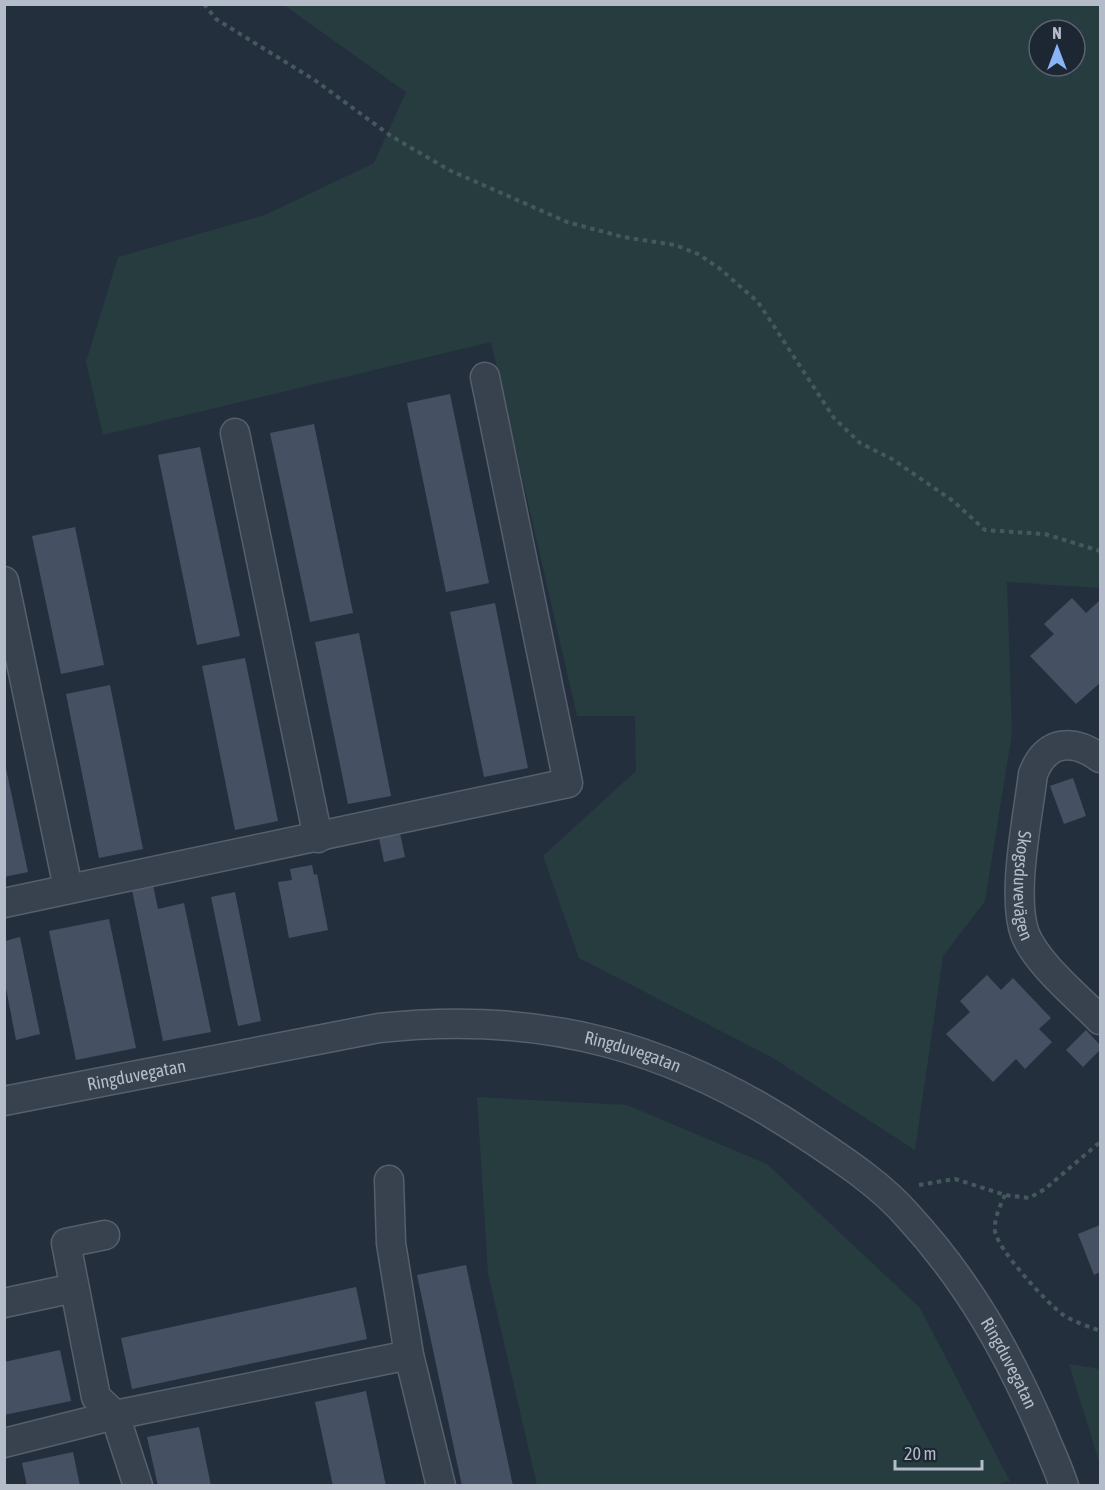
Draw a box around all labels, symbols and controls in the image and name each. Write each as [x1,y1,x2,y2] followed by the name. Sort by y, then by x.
[1027,18,1087,78] north arrow
[1052,24,1062,42] text: N
[1010,830,1038,944] street label: Skogsduvevägen
[583,1026,684,1076] street label: Ringduvegatan
[85,1055,188,1095] street label: Ringduvegatan
[977,1314,1042,1412] street label: Ringduvegatan
[895,1433,982,1471] scale bar
[904,1443,936,1464] text: 20 m

